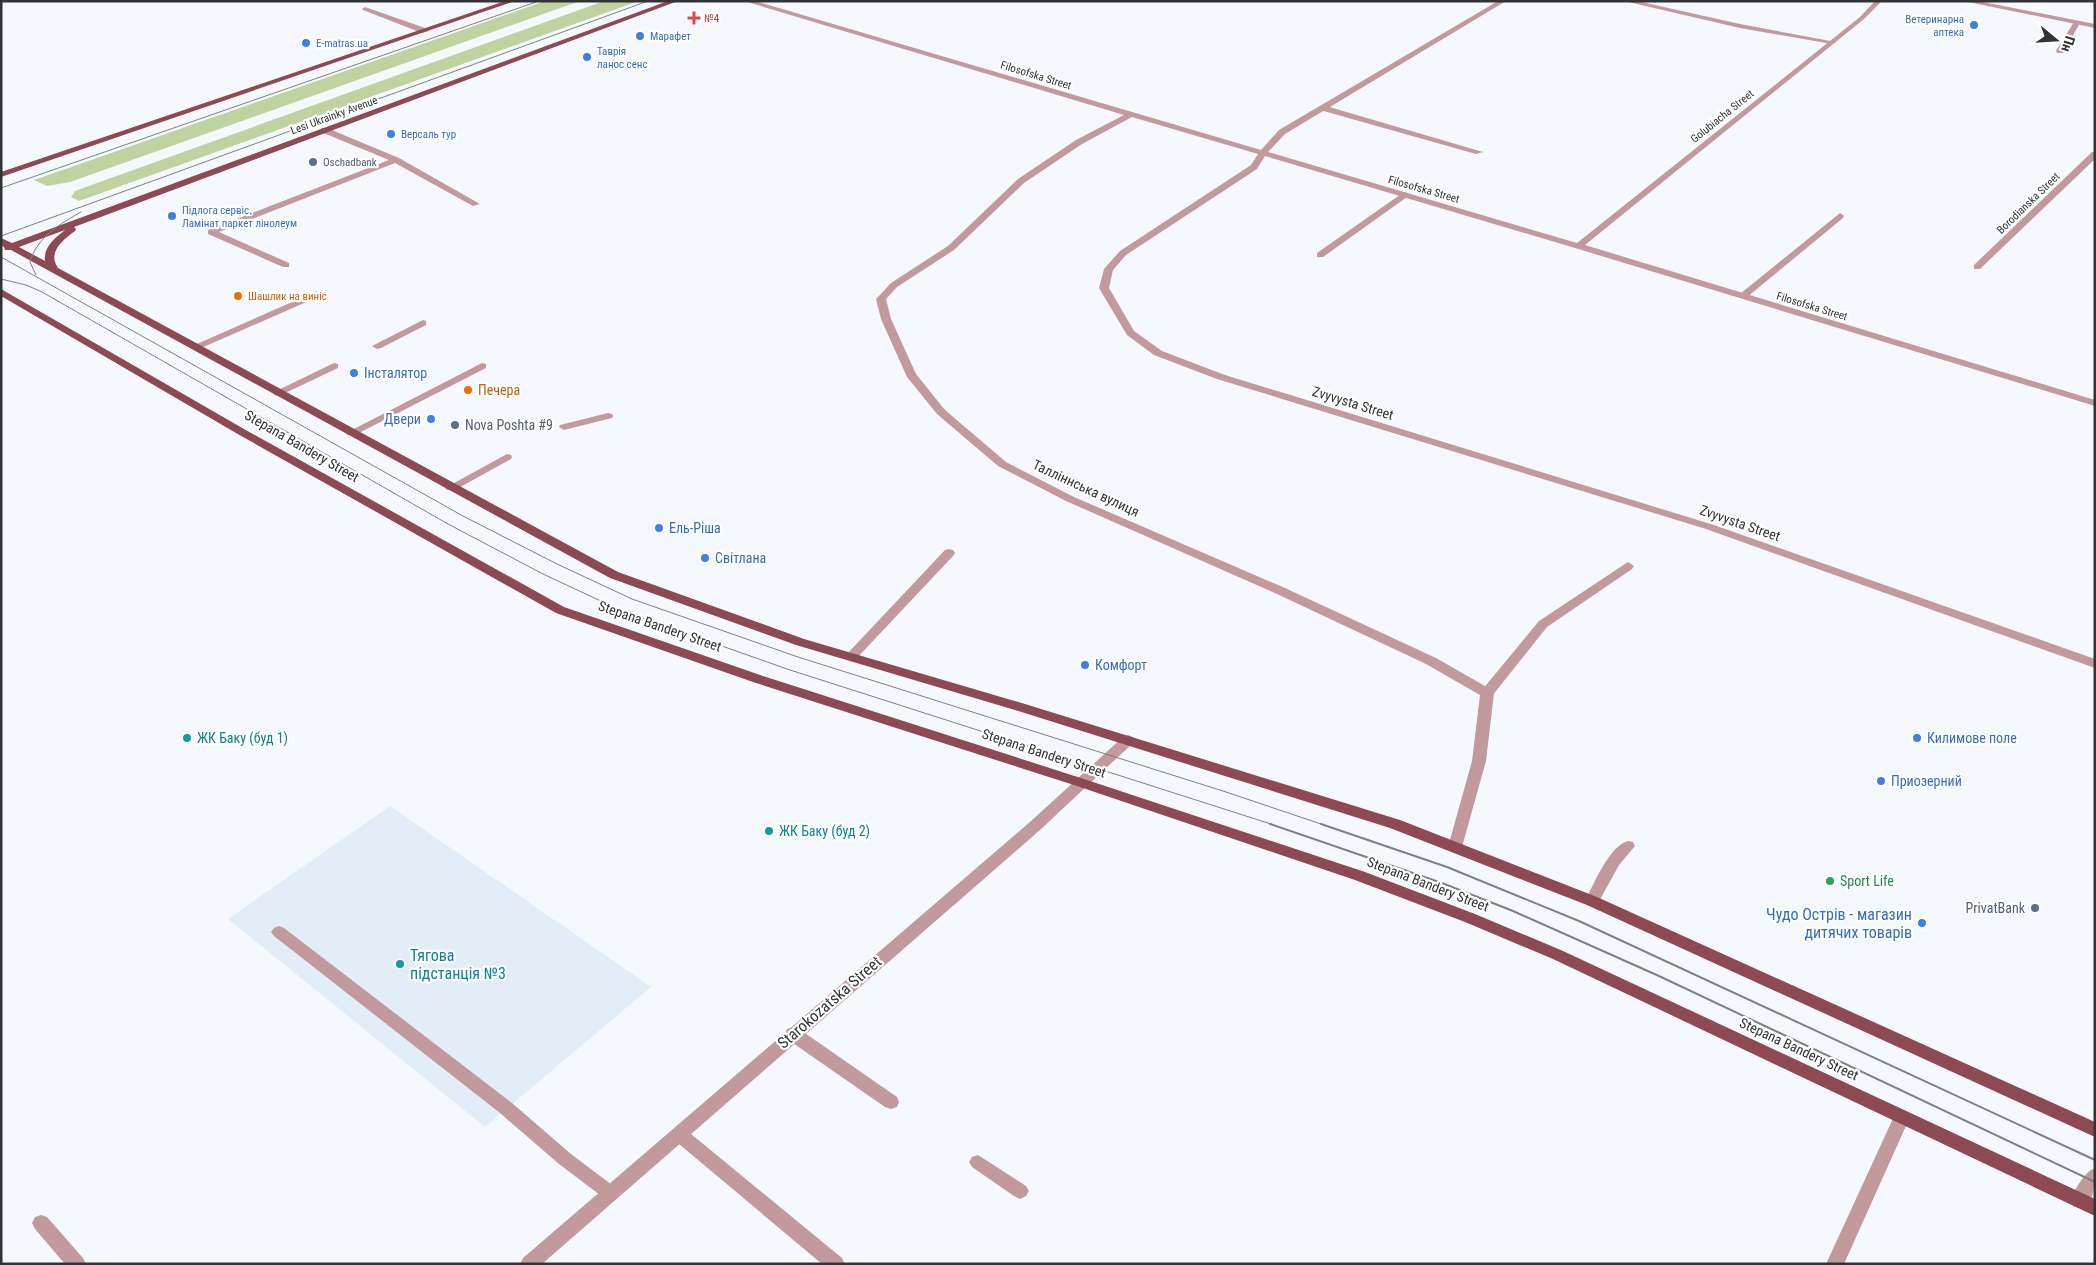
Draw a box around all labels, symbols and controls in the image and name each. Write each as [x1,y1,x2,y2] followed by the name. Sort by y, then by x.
[688,12,700,24] marker: №4
[704,12,720,25] place label: №4
[1905,13,1964,39] place label: Ветеринарна аптека
[2031,15,2081,65] north arrow
[1968,19,1980,31] marker: Ветеринарна аптека
[634,30,646,42] marker: Марафет
[650,30,691,43] place label: Марафет
[2058,34,2078,54] text: Пн
[300,37,312,49] marker: E-matras.ua
[316,37,368,50] place label: E-matras.ua
[597,45,648,71] place label: Таврія ланос сенс
[581,51,593,63] marker: Таврія ланос сенс
[999,59,1073,92] street label: Filosofska Street
[1688,87,1756,146] street label: Golubiacha Street
[289,94,379,137] street label: Lesi Ukrainky Avenue
[385,128,397,140] marker: Версаль тур
[401,128,456,141] place label: Версаль тур
[307,156,319,168] marker: Oschadbank
[323,156,377,169] place label: Oschadbank
[1994,170,2063,237] street label: Borodianska Street
[1387,173,1461,206] street label: Filosofska Street
[182,204,297,230] place label: Підлога сервіс. Ламінат паркет лінолеум
[166,210,178,222] marker: Підлога сервіс. Ламінат паркет лінолеум
[232,290,244,302] marker: Шашлик на виніс
[248,290,327,303] place label: Шашлик на виніс
[1775,290,1849,323] street label: Filosofska Street
[364,365,427,381] place label: Інсталятор
[348,367,360,379] marker: Інсталятор
[478,382,520,398] place label: Печера
[1310,383,1396,423] street label: Zvyvysta Street
[462,384,474,396] marker: Печера
[242,407,362,485] street label: Stepana Bandery Street
[384,411,421,427] place label: Двери
[425,413,437,425] marker: Двери
[465,417,553,433] place label: Nova Poshta #9
[449,419,461,431] marker: Nova Poshta #9
[1030,456,1142,520] street label: Талліннська вулиця
[1698,502,1782,544] street label: Zvyvysta Street
[669,520,721,536] place label: Ель-Ріша
[653,522,665,534] marker: Ель-Ріша
[715,550,766,566] place label: Світлана
[699,552,711,564] marker: Світлана
[596,597,724,655] street label: Stepana Bandery Street
[1095,657,1147,673] place label: Комфорт
[1079,659,1091,671] marker: Комфорт
[980,725,1108,781] street label: Stepana Bandery Street
[197,730,288,747] place label: ЖК Баку (буд 1)
[1927,730,2017,746] place label: Килимове поле
[181,732,193,744] marker: ЖК Баку (буд 1)
[1911,732,1923,744] marker: Килимове поле
[1891,773,1962,789] place label: Приозерний
[1875,775,1887,787] marker: Приозерний
[779,823,870,840] place label: ЖК Баку (буд 2)
[763,825,775,837] marker: ЖК Баку (буд 2)
[1365,853,1491,915] street label: Stepana Bandery Street
[1840,873,1894,889] place label: Sport Life
[1824,875,1836,887] marker: Sport Life
[1966,900,2026,916] place label: PrivatBank
[2029,902,2041,914] marker: PrivatBank
[1766,905,1912,942] place label: Чудо Острів - магазин дитячих товарів
[1916,917,1928,929] marker: Чудо Острів - магазин дитячих товарів
[410,946,506,983] place label: Тягова пiдстанцiя №3
[774,952,885,1053] street label: Starokozatska Street
[394,958,406,970] marker: Тягова пiдстанцiя №3
[1737,1014,1861,1084] street label: Stepana Bandery Street

